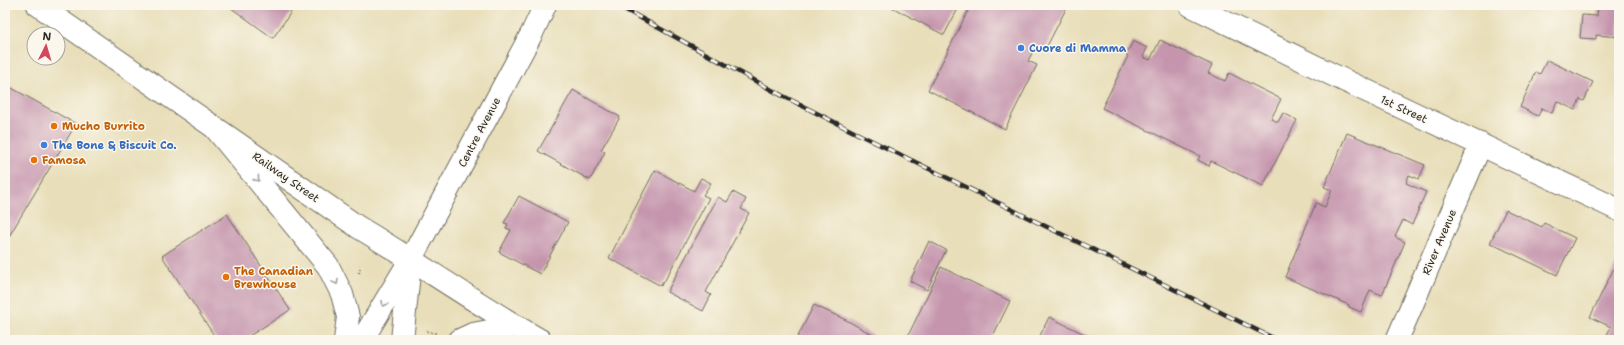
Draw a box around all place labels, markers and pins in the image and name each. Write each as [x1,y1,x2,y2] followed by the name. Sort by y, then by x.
[1029,41,1127,56] place label: Cuore di Mamma
[1016,43,1026,53] marker: Cuore di Mamma
[62,119,145,134] place label: Mucho Burrito
[49,121,59,131] marker: Mucho Burrito
[52,138,177,153] place label: The Bone & Biscuit Co.
[39,140,49,150] marker: The Bone & Biscuit Co.
[42,153,87,168] place label: Famosa
[29,155,39,165] marker: Famosa
[234,264,314,292] place label: The Canadian Brewhouse
[221,272,231,282] marker: The Canadian Brewhouse

